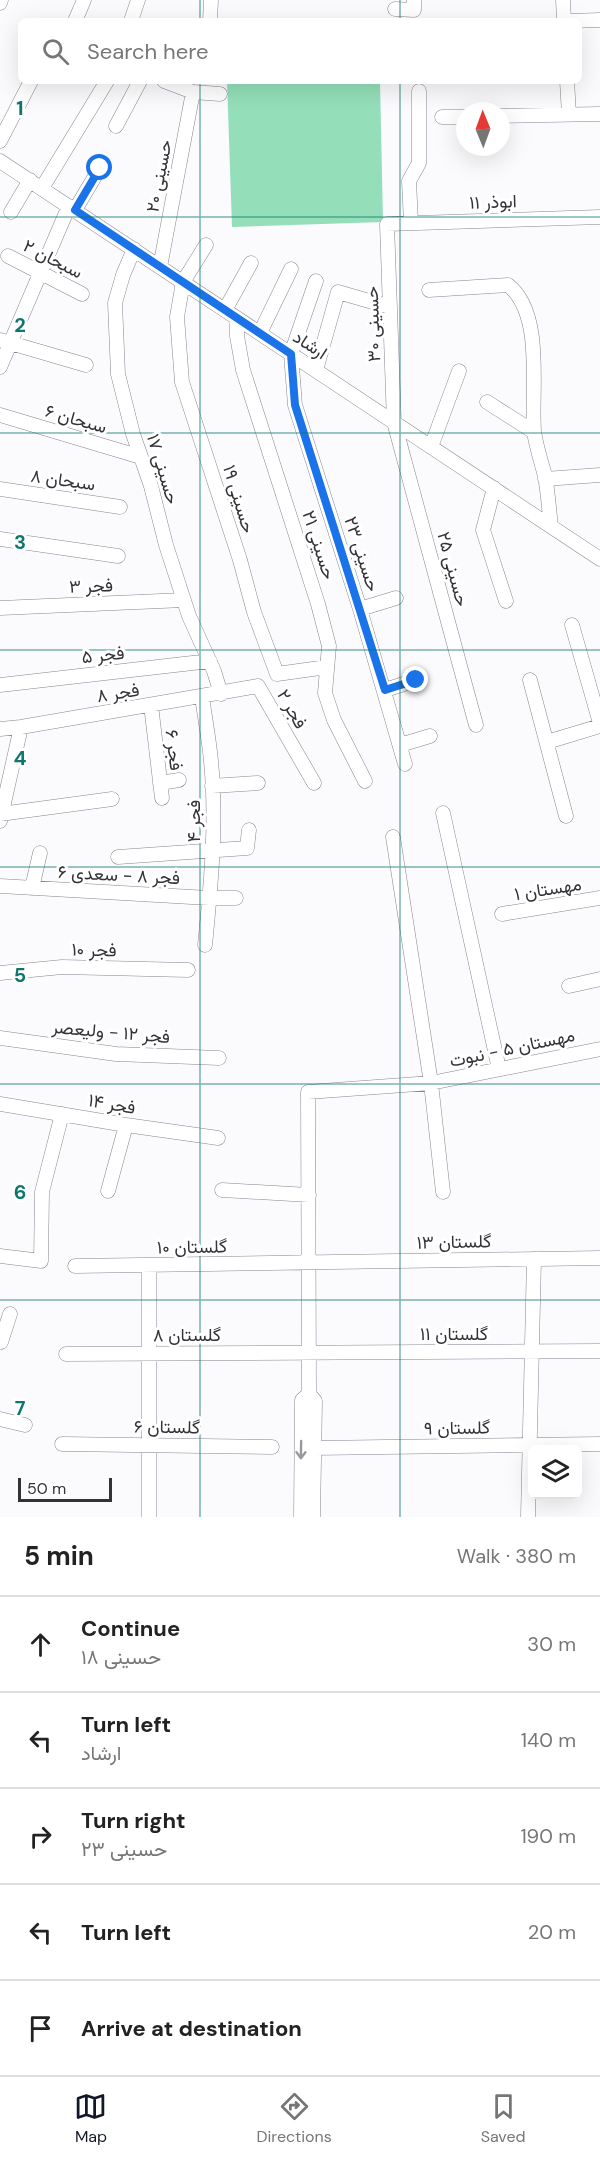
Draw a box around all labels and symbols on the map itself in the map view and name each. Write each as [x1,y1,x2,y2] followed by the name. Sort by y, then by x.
[16,95,24,121] text: 1
[456,102,510,156] north arrow
[140,138,178,214] street label: حسینی ۲۰
[86,154,112,180] route start
[469,189,517,215] street label: ابوذر ۱۱
[19,234,87,284] street label: سبحان ۲
[360,286,386,362] street label: حسینی ۳۰
[14,312,26,338] text: 2
[288,325,332,365] street label: ارشاد
[42,399,110,439] street label: سبحان ۶
[141,431,185,507] street label: حسینی ۱۷
[217,462,261,536] street label: حسینی ۱۹
[29,464,97,496] street label: سبحان ۸
[297,508,341,582] street label: حسینی ۲۱
[339,513,385,595] street label: حسینی ۲۳
[14,529,26,555] text: 3
[432,529,474,609] street label: حسینی ۲۵
[69,573,113,599] street label: فجر ۳
[80,641,126,669] street label: فجر ۵
[402,666,428,692] route end
[95,678,141,708] street label: فجر ۸
[271,685,313,733] street label: فجر ۲
[160,728,188,772] street label: فجر ۶
[14,745,27,771] text: 4
[182,800,206,842] street label: فجر ۴
[57,860,181,890] street label: فجر ۸ - سعدی ۶
[513,872,583,906] street label: مهستان ۱
[71,938,117,962] street label: فجر ۱۰
[14,962,26,988] text: 5
[50,1015,171,1049] street label: فجر ۱۲ - ولیعصر
[447,1023,577,1073] street label: مهستان ۵ - نبوت
[86,1088,138,1120] street label: فجر ۱۴
[14,1179,26,1205] text: 6
[417,1229,491,1255] street label: گلستان ۱۳
[157,1234,227,1260] street label: گلستان ۱۰
[420,1322,488,1346] street label: گلستان ۱۱
[153,1323,221,1347] street label: گلستان ۸
[15,1395,26,1421] text: 7
[134,1414,200,1440] street label: گلستان ۶
[424,1415,490,1441] street label: گلستان ۹
[295,1439,307,1459] one-way arrow
[18,1475,112,1502] scale bar

